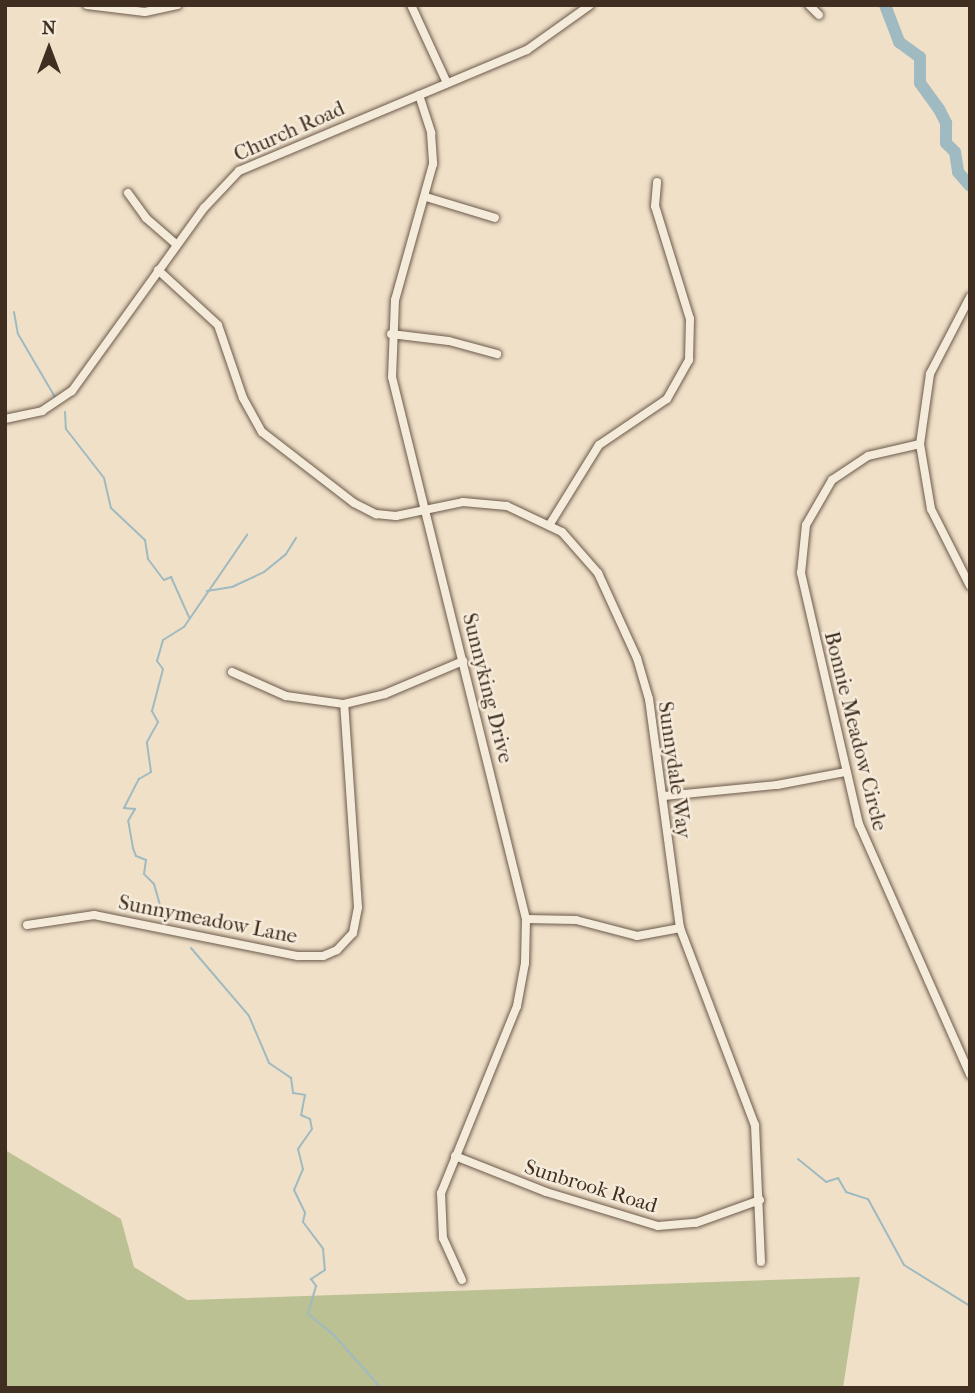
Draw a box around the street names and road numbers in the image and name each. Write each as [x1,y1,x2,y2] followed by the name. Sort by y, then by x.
[230,95,348,167] street label: Church Road
[457,610,519,766] street label: Sunnyking Drive
[819,629,893,833] street label: Bonnie Meadow Circle
[653,700,697,840] street label: Sunnydale Way
[116,889,300,949] street label: Sunnymeadow Lane
[522,1154,660,1218] street label: Sunbrook Road

